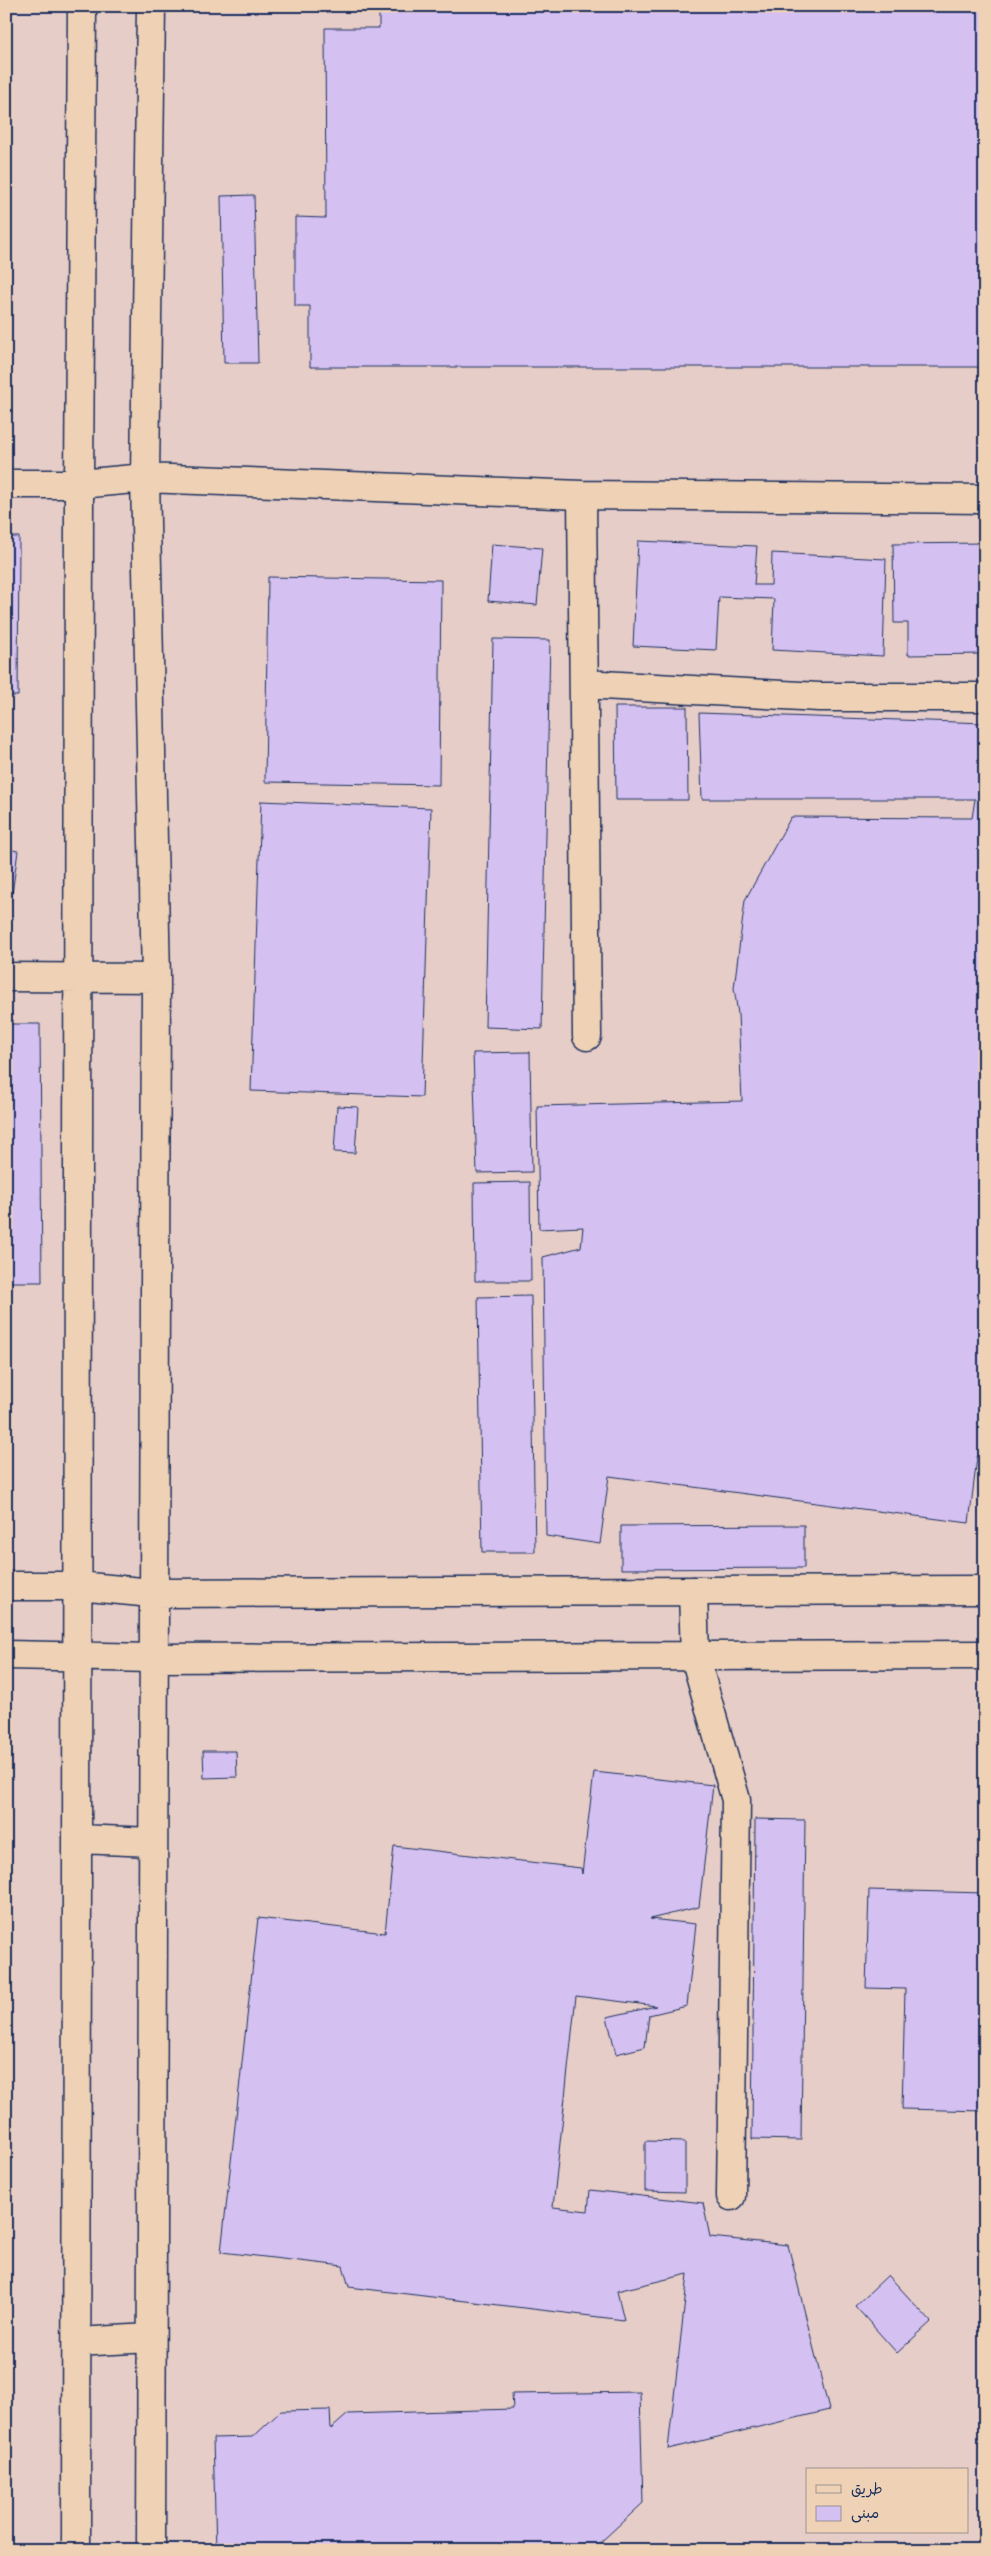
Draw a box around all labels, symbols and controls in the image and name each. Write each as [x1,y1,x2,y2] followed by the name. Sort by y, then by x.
[806,2468,968,2534] legend
[851,2482,883,2500] text: طريق
[851,2506,879,2524] text: مبنى

